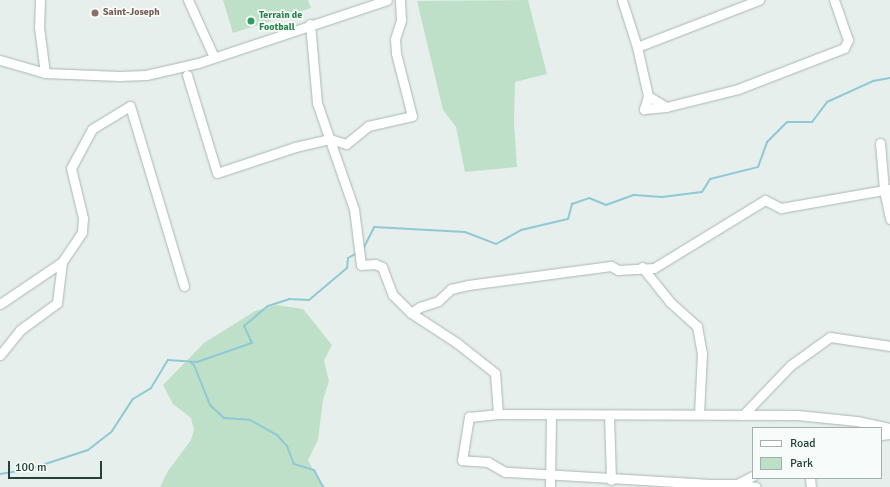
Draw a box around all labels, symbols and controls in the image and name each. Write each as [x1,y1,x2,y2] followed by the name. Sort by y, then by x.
[103,7,160,19] place label: Saint-Joseph
[90,8,100,18] marker: Saint-Joseph
[259,9,302,32] place label: Terrain de Football
[246,16,256,26] marker: Terrain de Football
[752,427,882,479] legend
[790,436,816,451] text: Road
[10,453,104,479] scale bar
[790,456,813,471] text: Park
[15,460,47,475] text: 100 m

